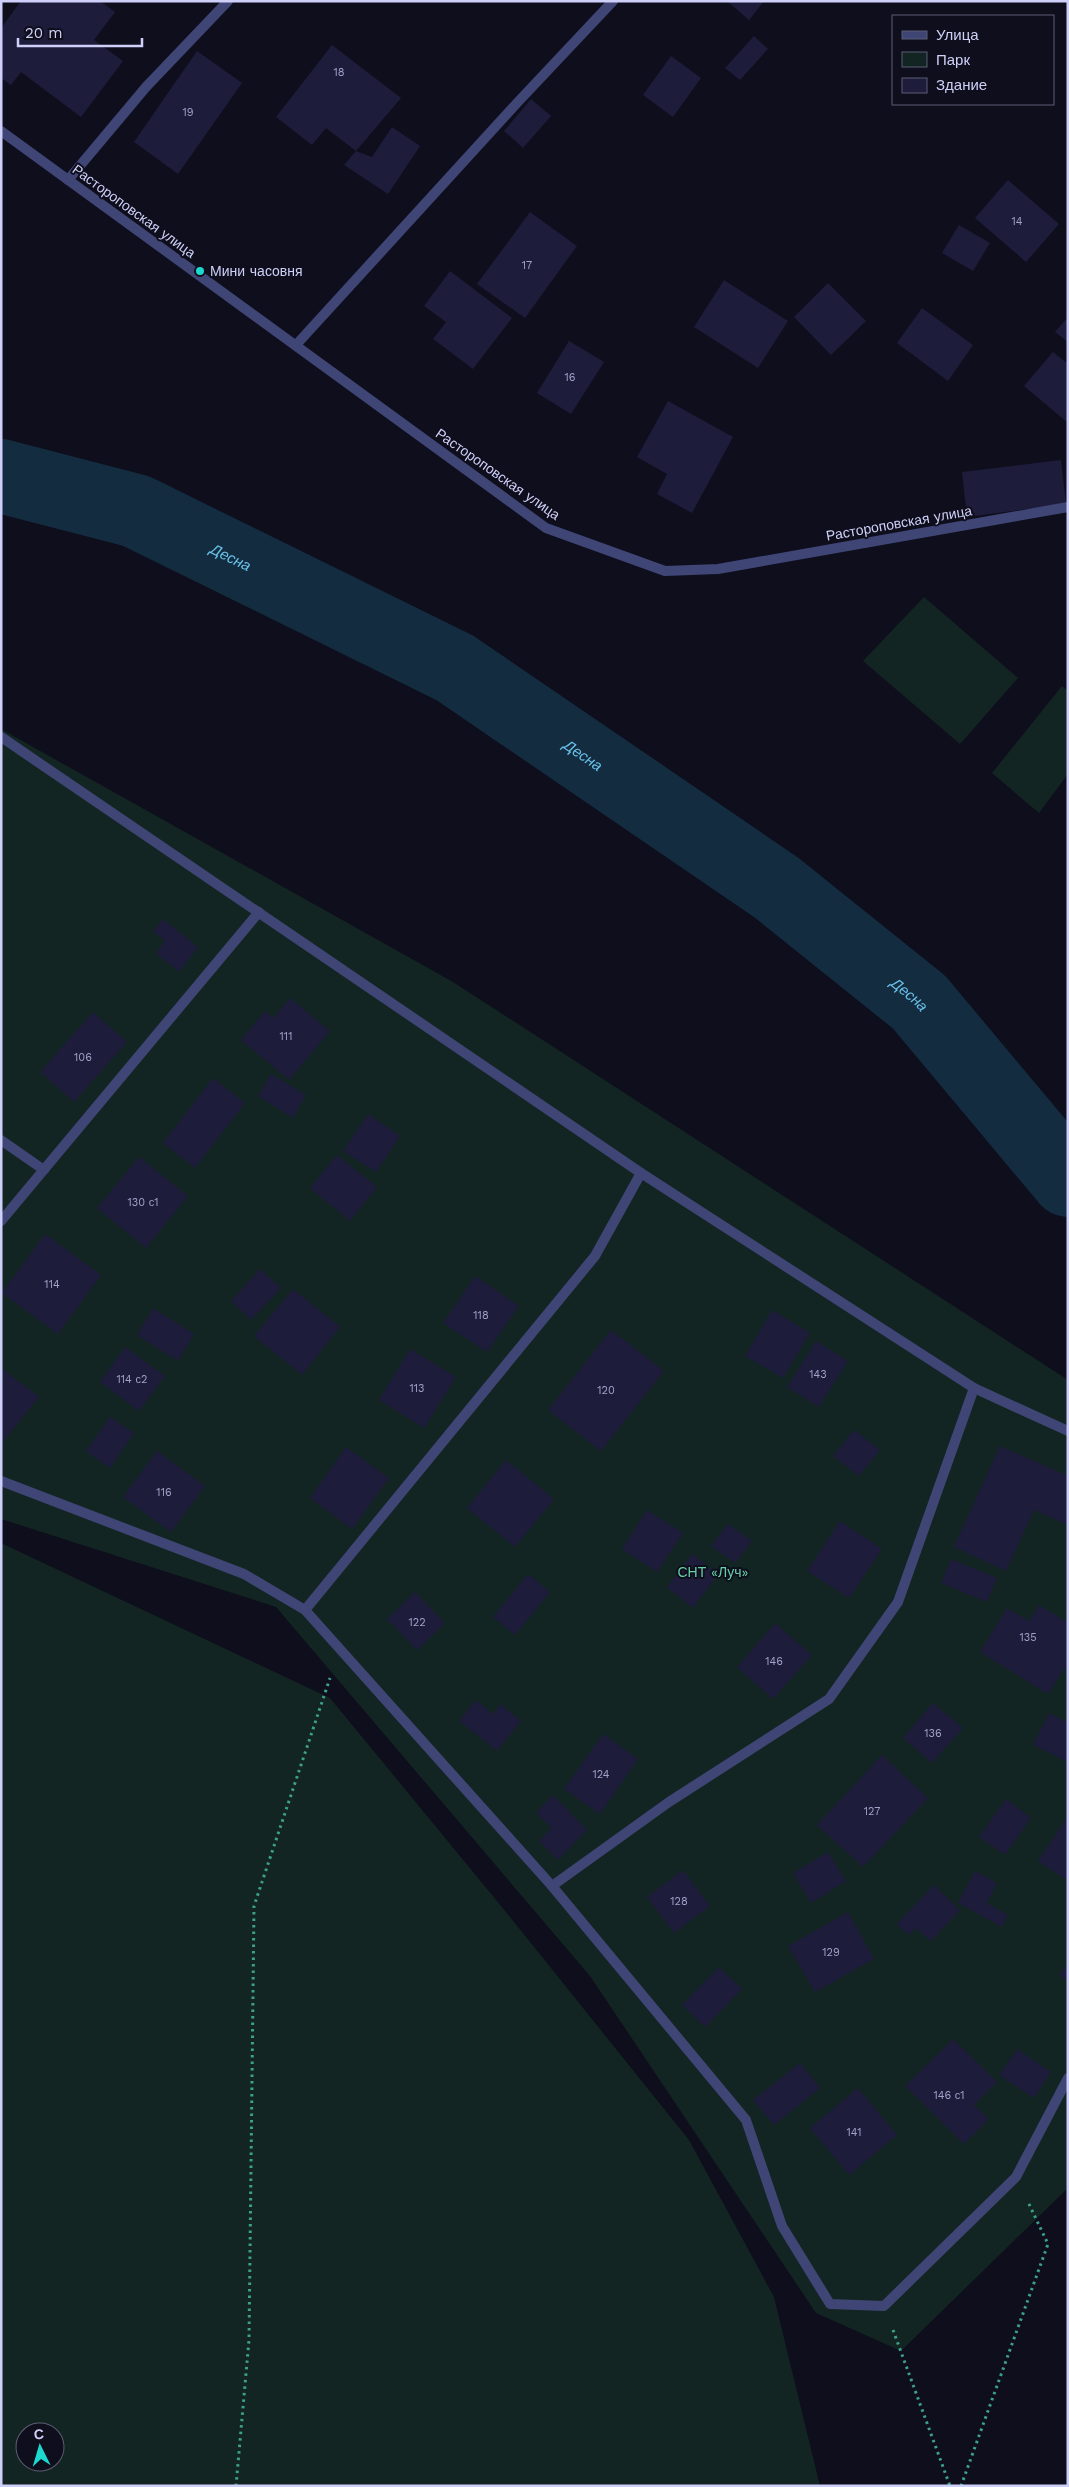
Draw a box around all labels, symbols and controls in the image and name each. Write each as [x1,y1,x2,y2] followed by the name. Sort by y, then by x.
[18,15,141,47] scale bar
[892,15,1054,105] legend
[25,24,63,42] text: 20 m
[936,26,979,44] text: Улица
[936,51,970,69] text: Парк
[333,66,345,79] house number: 18
[936,76,987,94] text: Здание
[182,106,194,119] house number: 19
[69,161,199,261] street label: Растороповская улица
[1011,215,1023,228] house number: 14
[522,259,532,272] house number: 17
[210,263,303,279] place label: Мини часовня
[194,265,206,277] marker: Мини часовня
[565,371,576,384] house number: 16
[433,425,563,523] street label: Растороповская улица
[825,502,973,544] street label: Растороповская улица
[206,539,254,575] water label: Десна
[559,735,606,775] water label: Десна
[886,973,932,1015] water label: Десна
[280,1030,292,1043] house number: 111
[74,1051,92,1064] house number: 106
[127,1196,159,1209] house number: 130 с1
[44,1278,60,1291] house number: 114
[473,1309,489,1322] house number: 118
[809,1368,827,1381] house number: 143
[117,1373,147,1386] house number: 114 с2
[410,1382,425,1395] house number: 113
[597,1384,615,1397] house number: 120
[156,1486,172,1499] house number: 116
[678,1564,749,1580] park label: СНТ «Луч»
[408,1616,426,1629] house number: 122
[1019,1631,1037,1644] house number: 135
[765,1655,783,1668] house number: 146
[924,1727,942,1740] house number: 136
[592,1768,610,1781] house number: 124
[864,1805,880,1818] house number: 127
[670,1895,688,1908] house number: 128
[822,1946,840,1959] house number: 129
[933,2089,965,2102] house number: 146 с1
[846,2126,862,2139] house number: 141
[15,2422,65,2472] north arrow
[33,2426,45,2442] text: С

